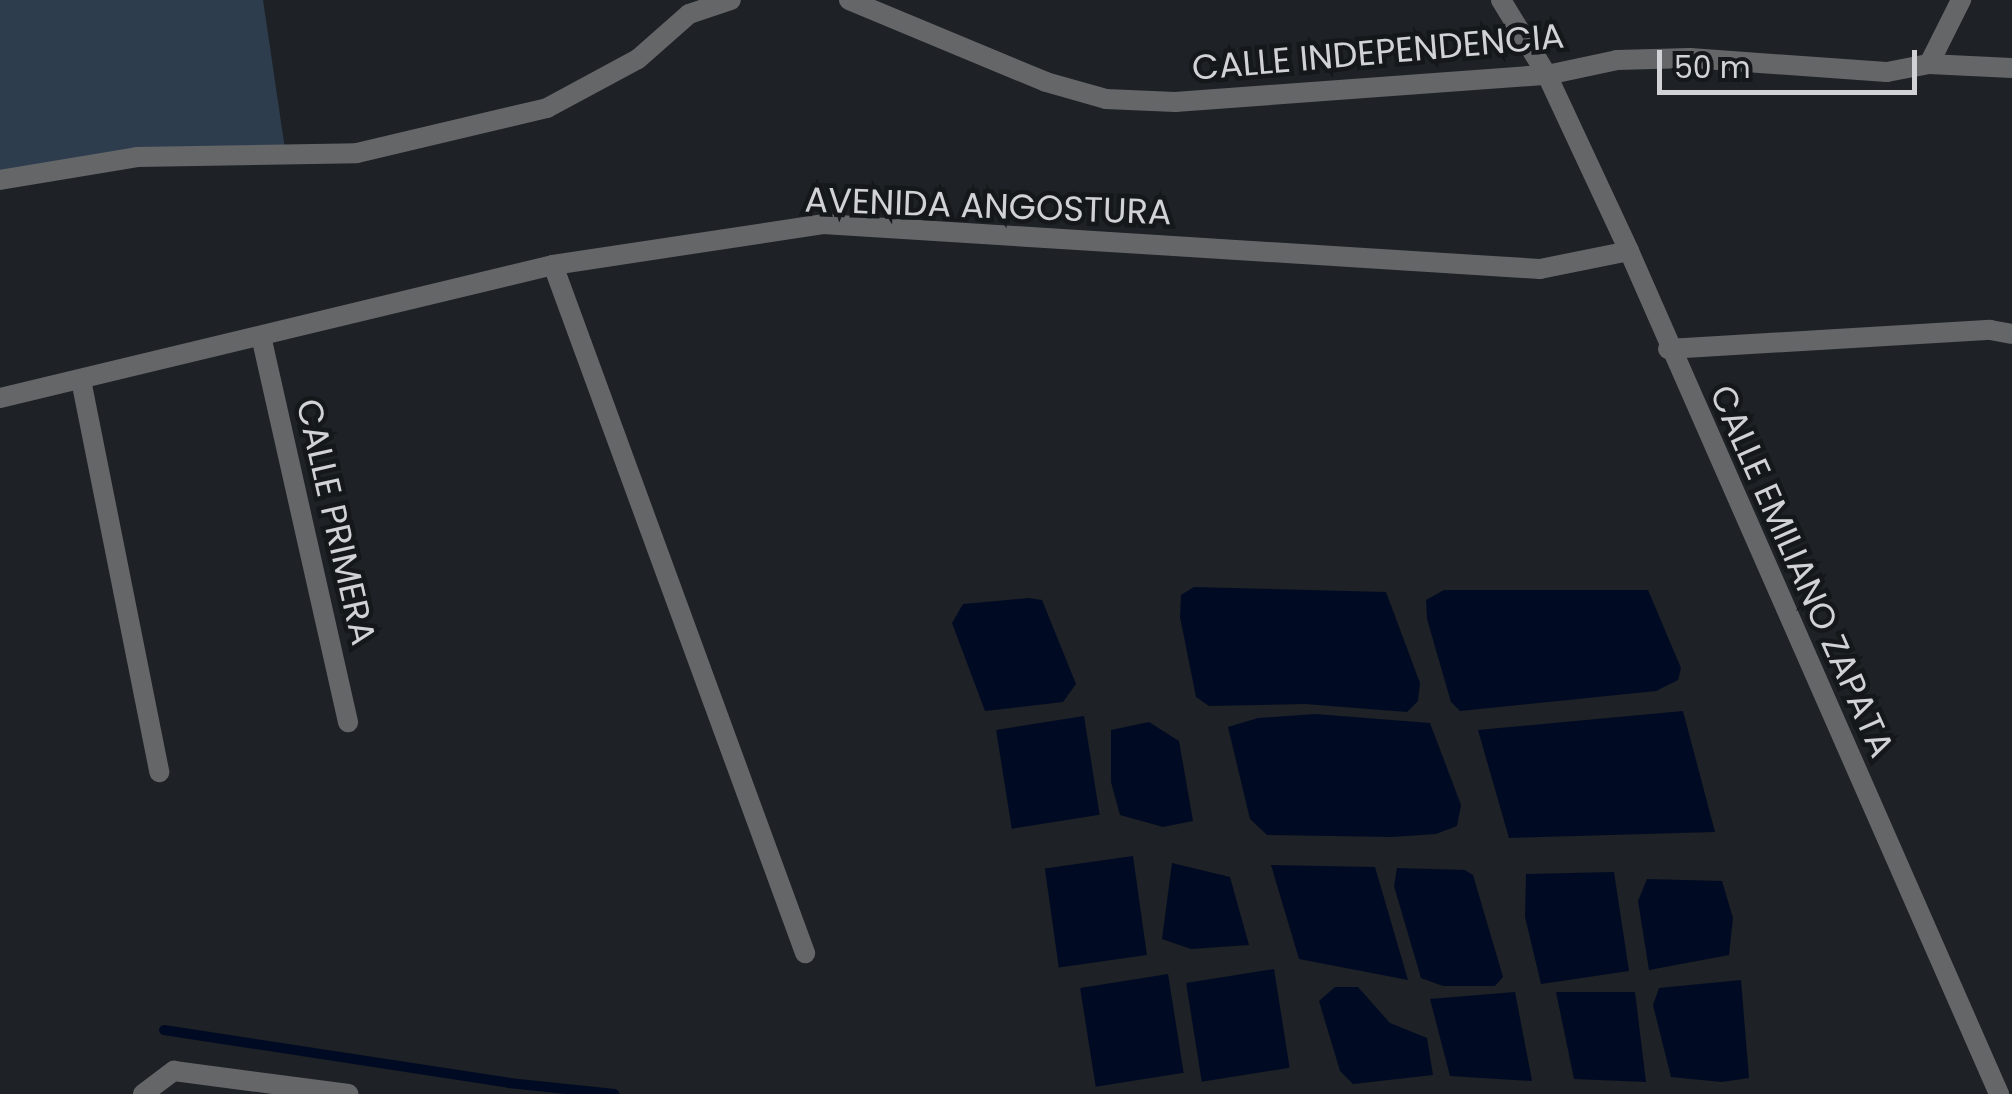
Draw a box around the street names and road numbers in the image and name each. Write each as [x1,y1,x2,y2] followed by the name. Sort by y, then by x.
[1190,15,1566,89] street label: CALLE INDEPENDENCIA
[804,179,1172,233] street label: AVENIDA ANGOSTURA
[1701,379,1903,763] street label: CALLE EMILIANO ZAPATA
[287,395,385,649] street label: CALLE PRIMERA

